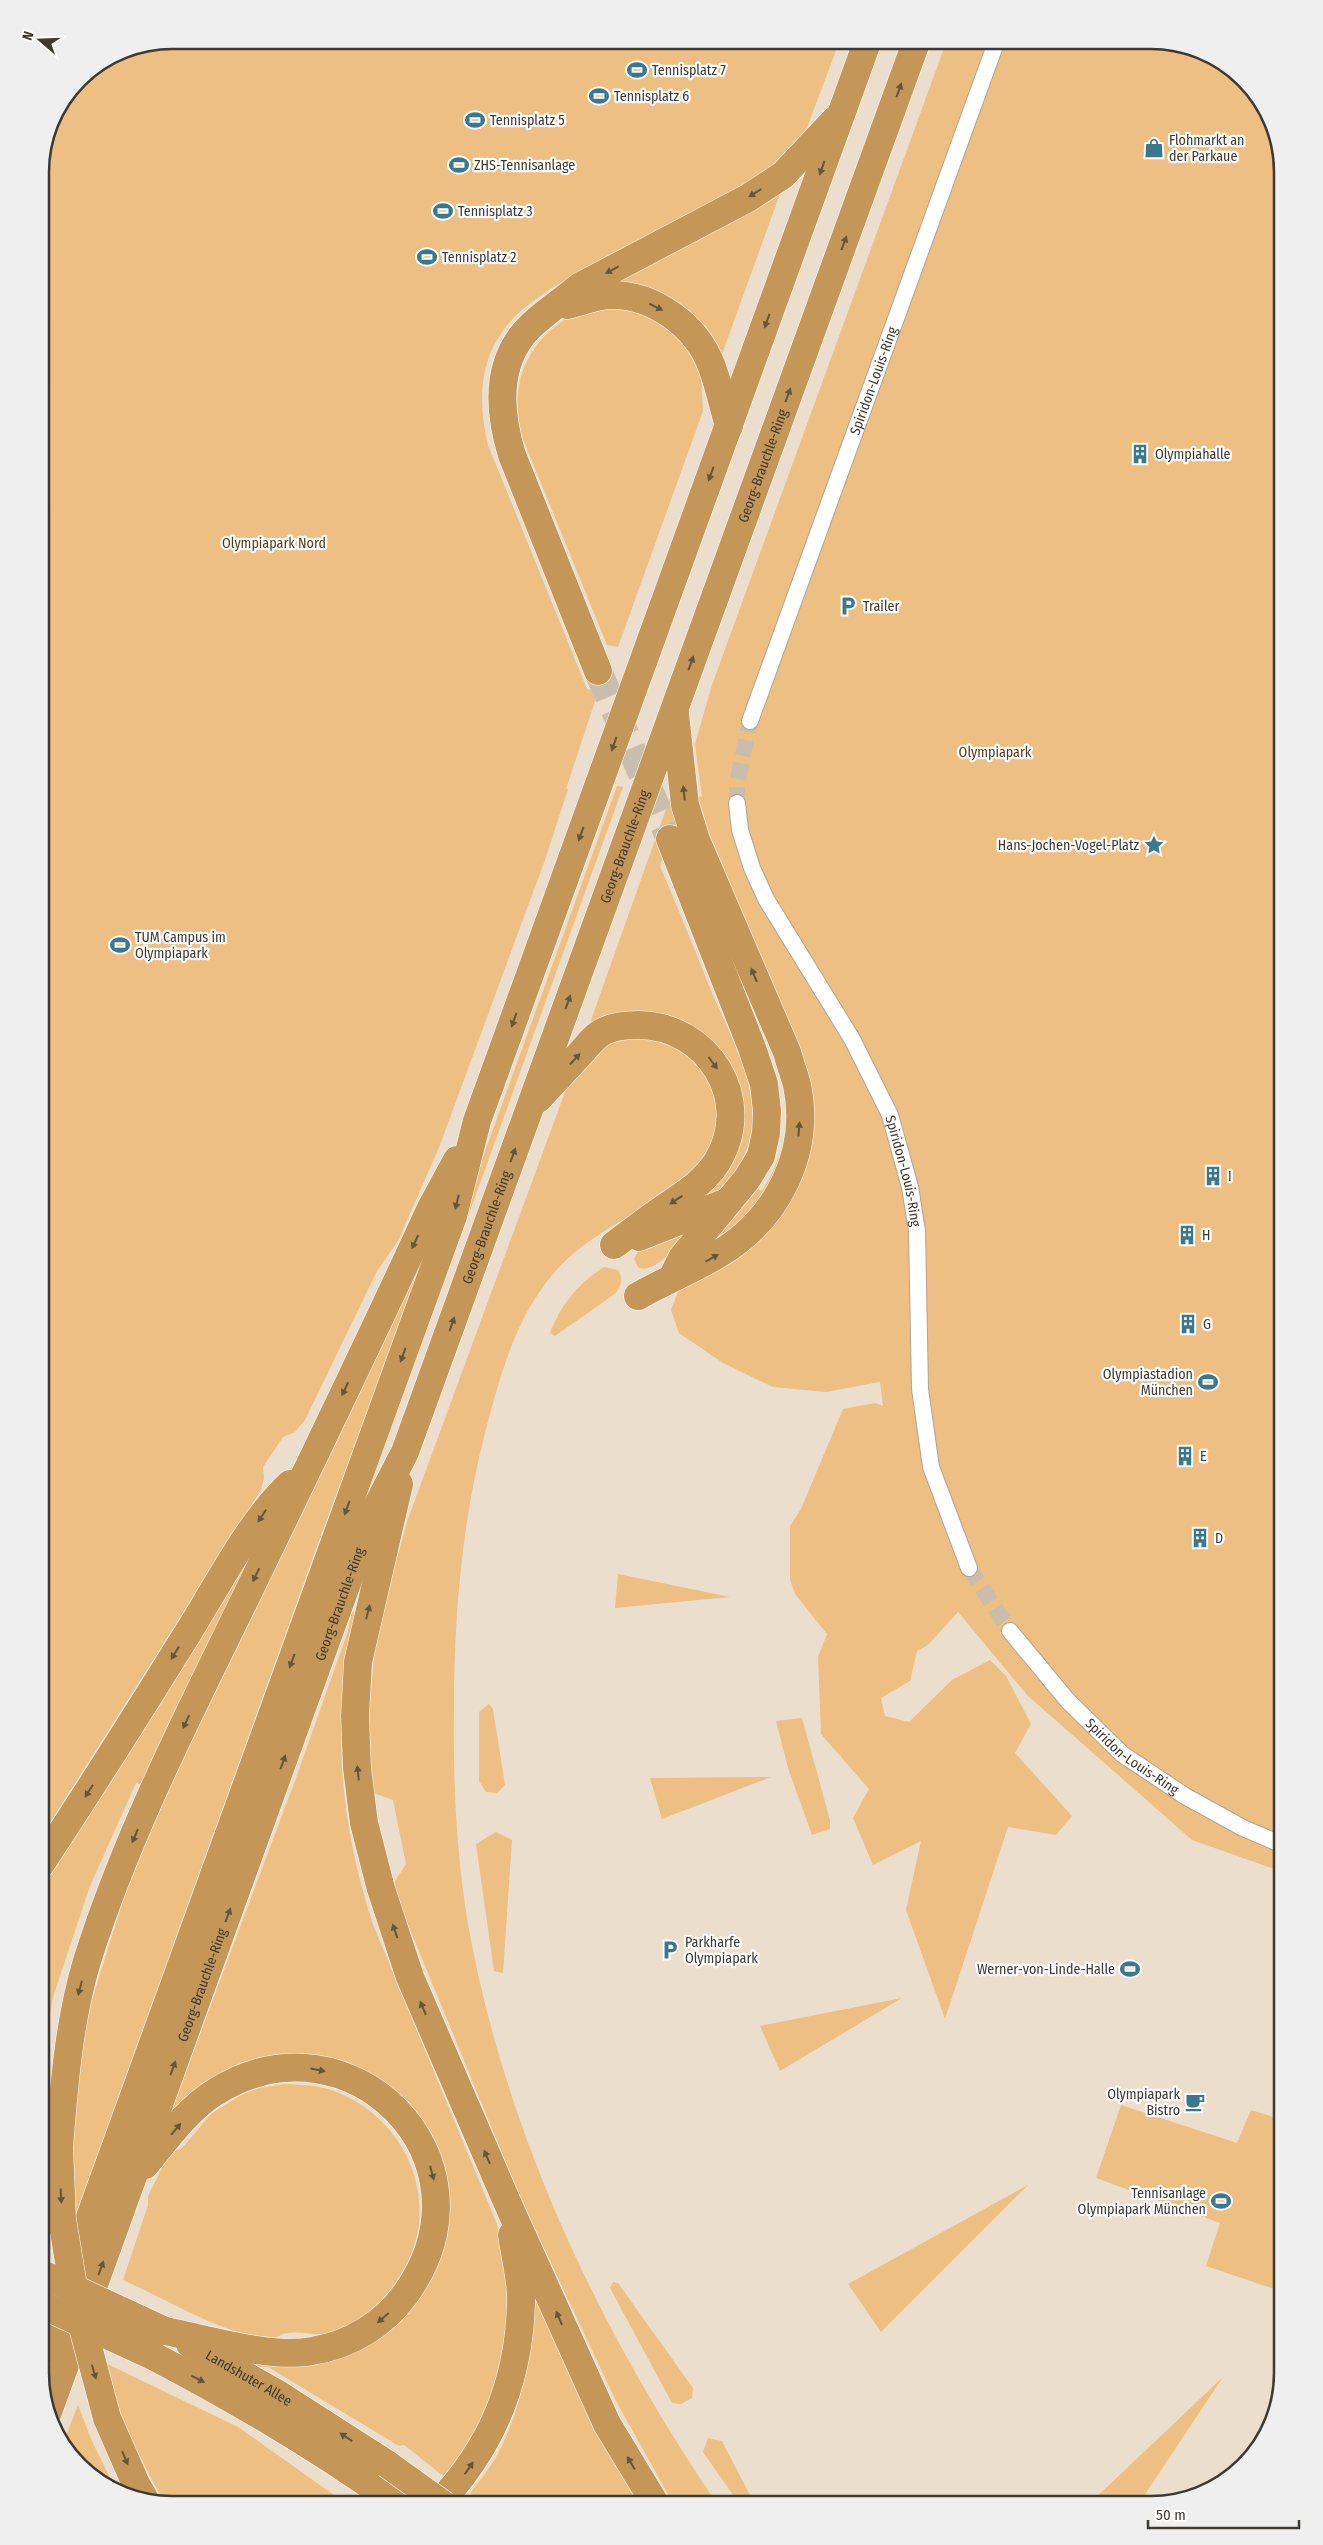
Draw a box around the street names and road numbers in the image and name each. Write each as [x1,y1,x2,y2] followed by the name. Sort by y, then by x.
[846,324,901,437] street label: Spiridon-Louis-Ring
[734,406,791,525] street label: Georg-Brauchle-Ring
[596,787,653,905] street label: Georg-Brauchle-Ring
[882,1113,925,1228] street label: Spiridon-Louis-Ring
[458,1168,515,1286] street label: Georg-Brauchle-Ring
[311,1545,368,1663] street label: Georg-Brauchle-Ring
[1082,1715,1182,1798] street label: Spiridon-Louis-Ring
[174,1926,230,2044] street label: Georg-Brauchle-Ring
[203,2346,295,2409] street label: Landshuter Allee

